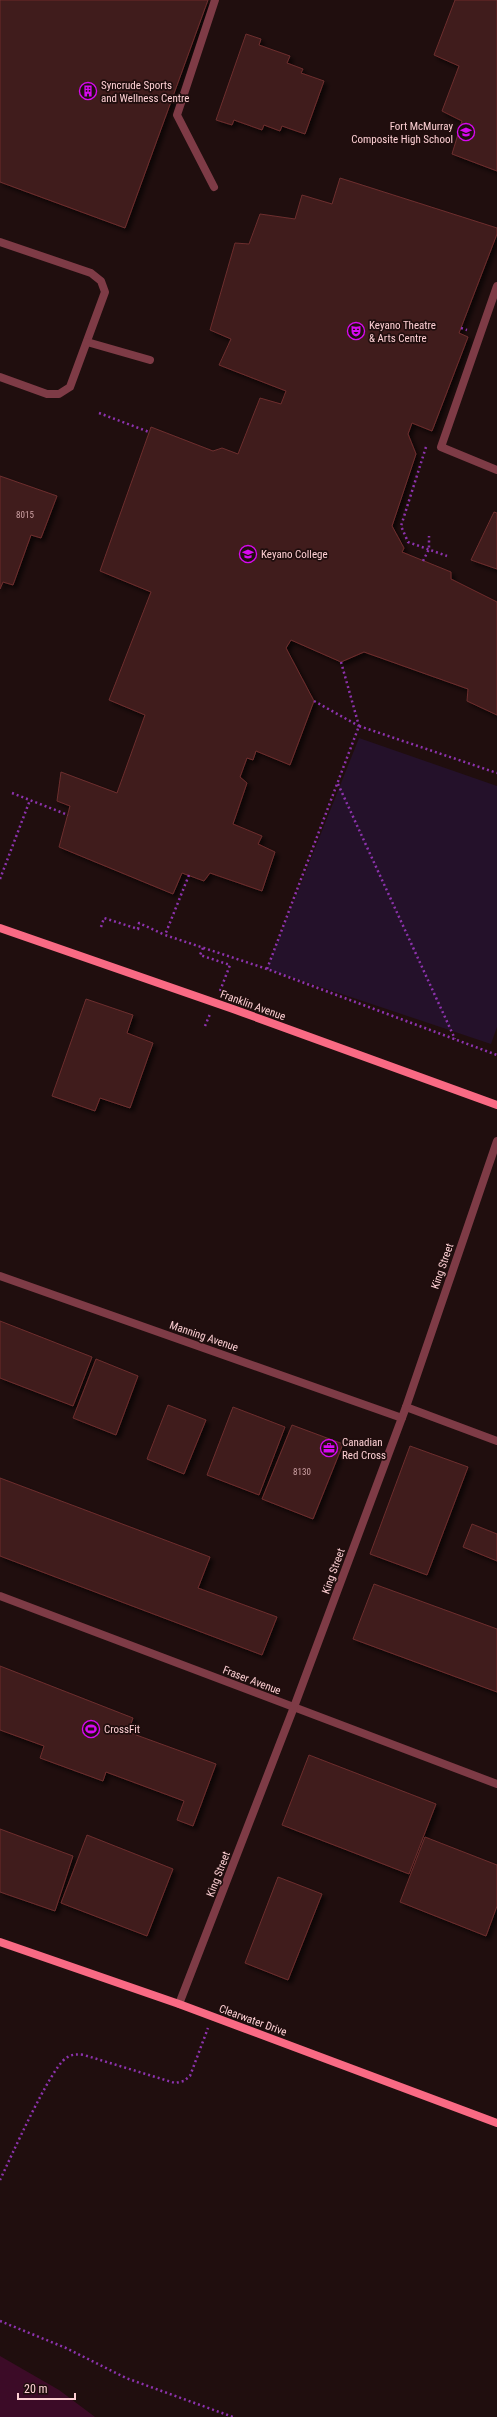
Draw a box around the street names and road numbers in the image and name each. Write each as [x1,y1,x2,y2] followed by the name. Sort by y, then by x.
[218,988,287,1023] street label: Franklin Avenue
[429,1242,456,1291] street label: King Street
[168,1319,240,1354] street label: Manning Avenue
[319,1547,348,1596] street label: King Street
[221,1663,283,1698] street label: Fraser Avenue
[204,1850,233,1899] street label: King Street
[217,2002,289,2039] street label: Clearwater Drive

